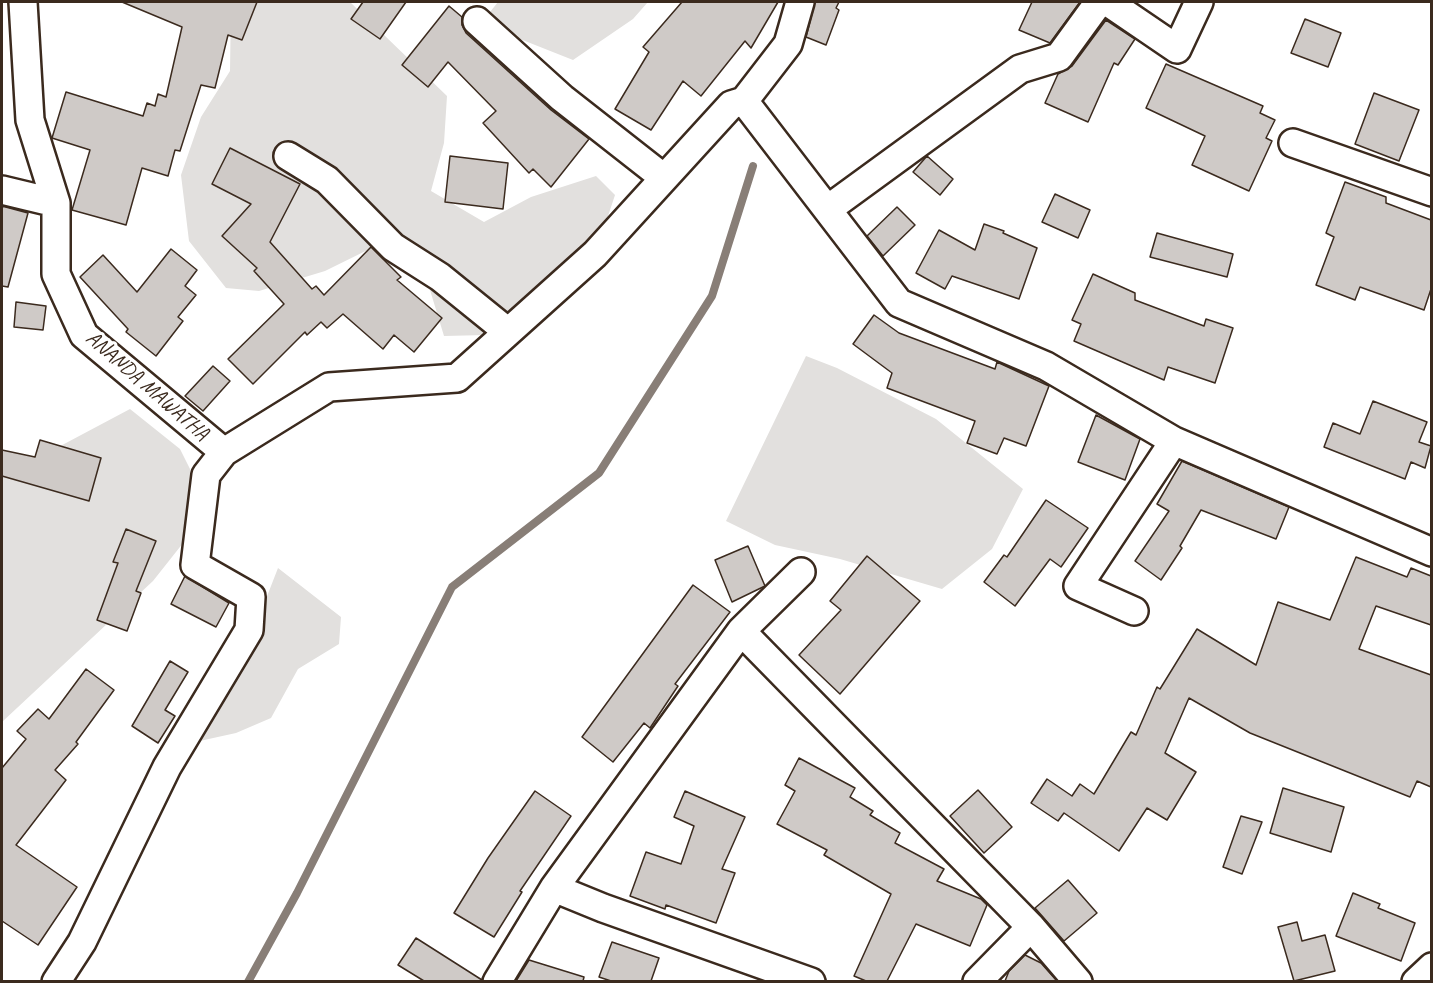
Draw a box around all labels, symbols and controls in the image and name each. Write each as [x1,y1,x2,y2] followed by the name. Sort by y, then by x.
[80,326,214,446] street label: ANANDA MAWATHA

